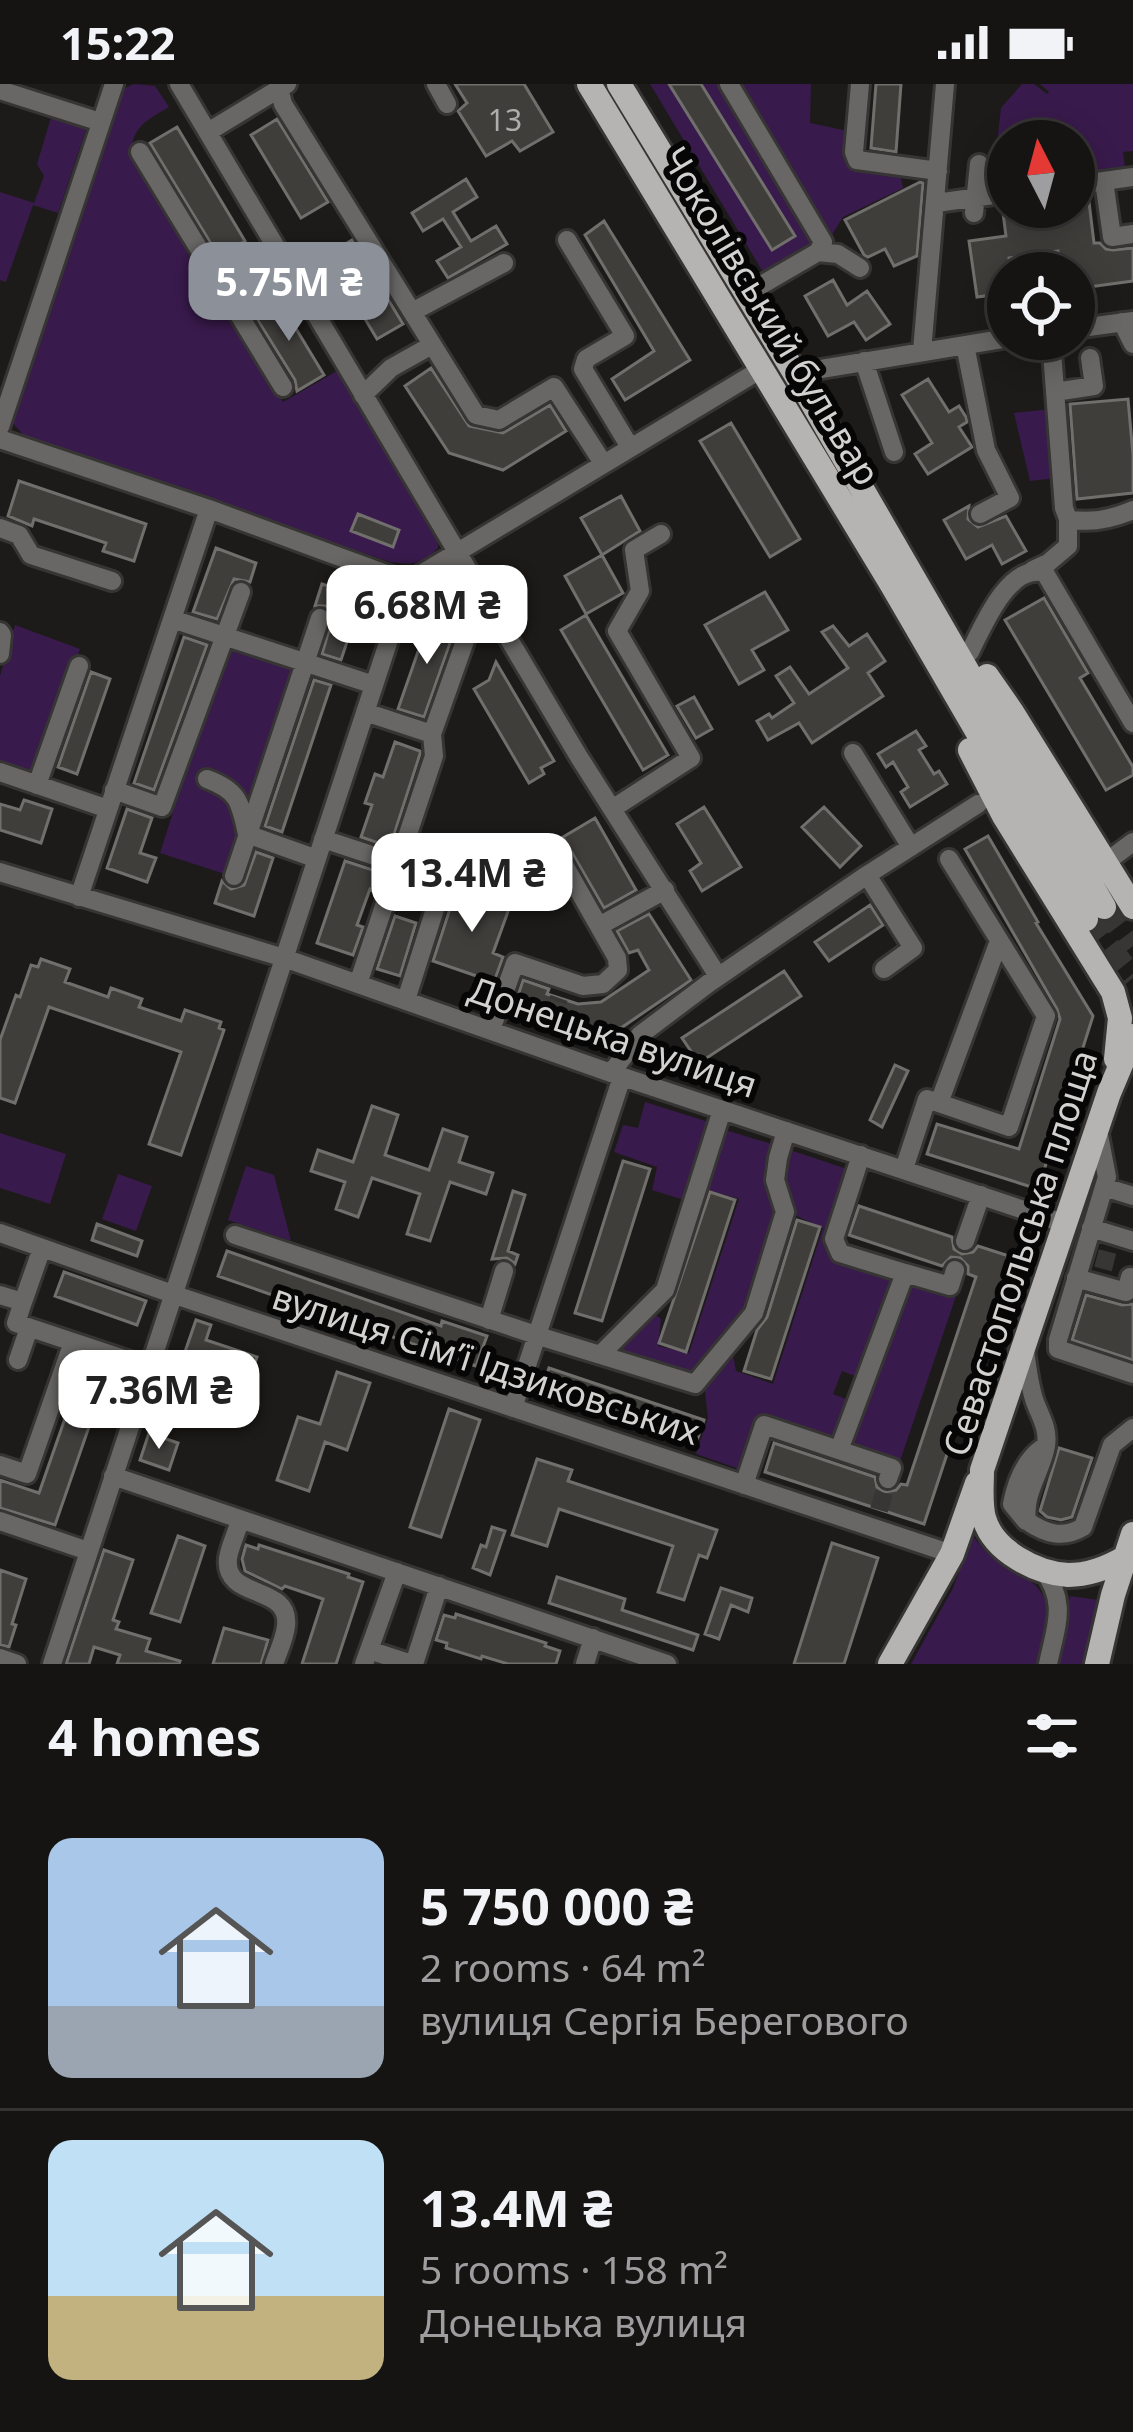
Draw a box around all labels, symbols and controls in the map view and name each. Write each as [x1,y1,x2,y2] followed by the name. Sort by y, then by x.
[60,12,176,73] text: 15:22
[488,99,522,140] house number: 13
[987,120,1095,228] north arrow
[987,120,1095,360] map controls
[651,137,892,494] street label: Чоколівський бульвар
[178,242,400,344] pin: 5.75M ₴
[987,252,1095,360] button: locate
[215,254,363,307] text: 5.75M ₴
[316,565,538,667] pin: 6.68M ₴
[353,577,501,630] text: 6.68M ₴
[361,833,583,935] pin: 13.4M ₴
[398,845,546,898] text: 13.4M ₴
[463,964,764,1109] street label: Донецька вулиця
[931,1043,1108,1462] street label: Севастопольська площа
[266,1271,707,1456] street label: вулиця Сімʼї Ідзиковських
[48,1350,270,1452] pin: 7.36M ₴
[85,1362,233,1415] text: 7.36M ₴
[48,1701,261,1771] text: 4 homes
[1019,1703,1085,1769] icon: filters
[420,1870,693,1940] text: 5 750 000 ₴
[144,1886,288,2030] icon: home
[420,1940,706,1993] text: 2 rooms · 64 m²
[420,1993,909,2046] text: вулиця Сергія Берегового
[420,2172,612,2242] text: 13.4M ₴
[144,2188,288,2332] icon: home
[420,2242,728,2295] text: 5 rooms · 158 m²
[420,2295,747,2348] text: Донецька вулиця

